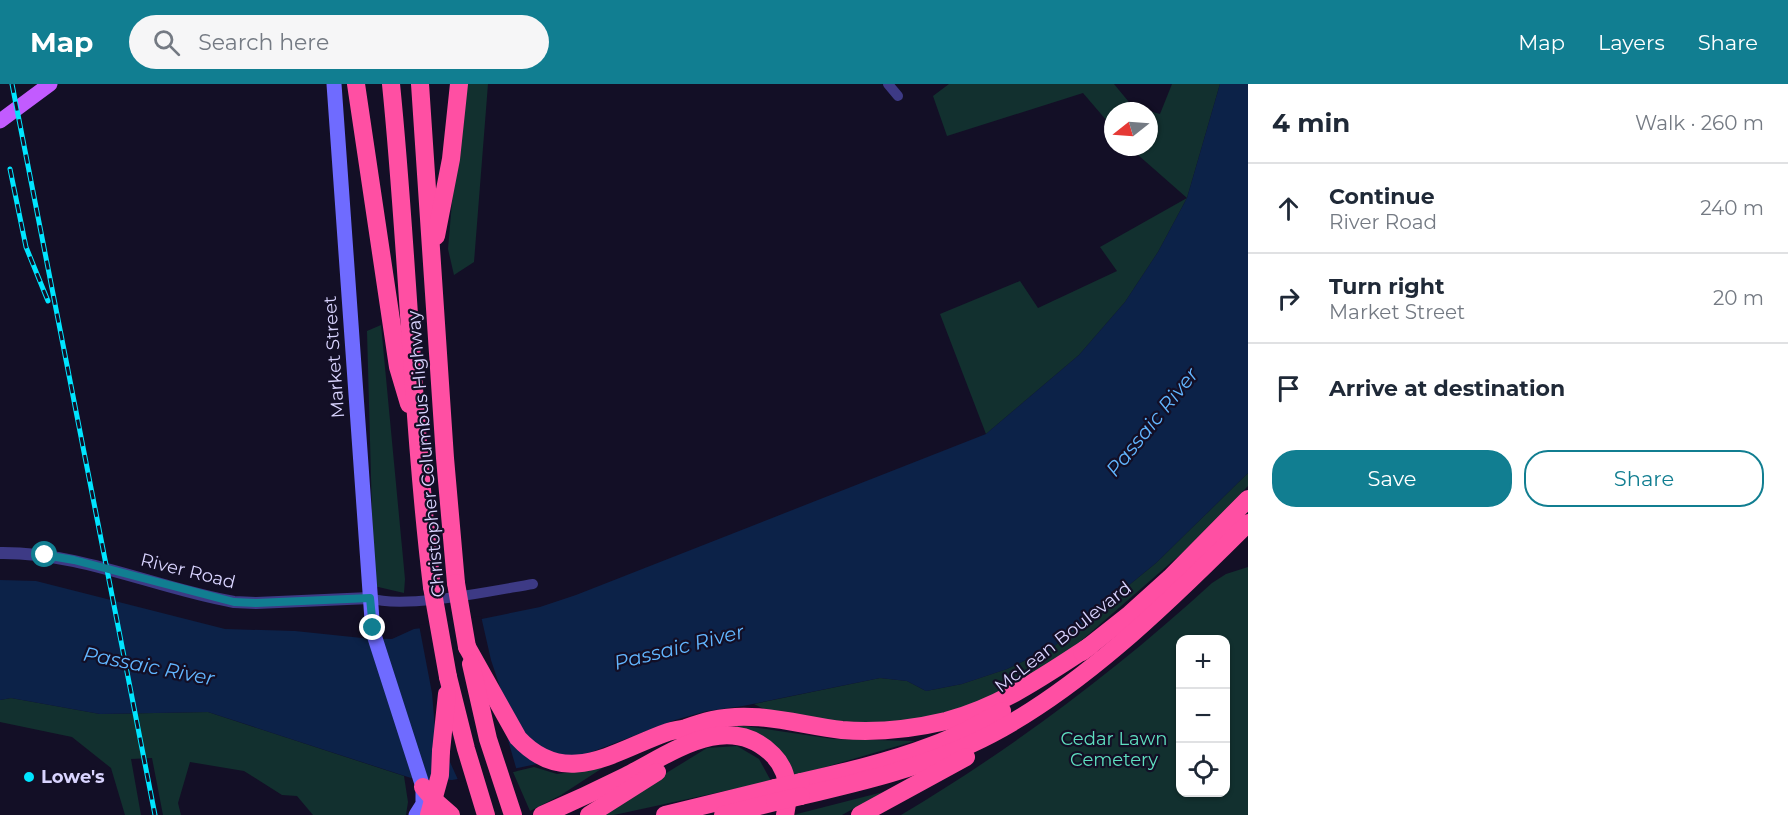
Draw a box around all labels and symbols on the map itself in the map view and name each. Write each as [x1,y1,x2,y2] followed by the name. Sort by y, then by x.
[1104,102,1158,156] north arrow
[319,295,349,419] street label: Market Street
[402,309,450,598] street label: Christopher Columbus Highway
[1101,362,1204,481] water label: Passaic River
[31,541,57,567] route start
[138,549,238,593] street label: River Road
[990,577,1136,697] street label: McLean Boulevard
[359,614,385,640] route end
[612,619,747,675] water label: Passaic River
[81,642,218,691] water label: Passaic River
[1060,728,1168,771] park label: Cedar Lawn Cemetery
[41,766,105,788] place label: Lowe's
[22,770,36,784] marker: Lowe's

